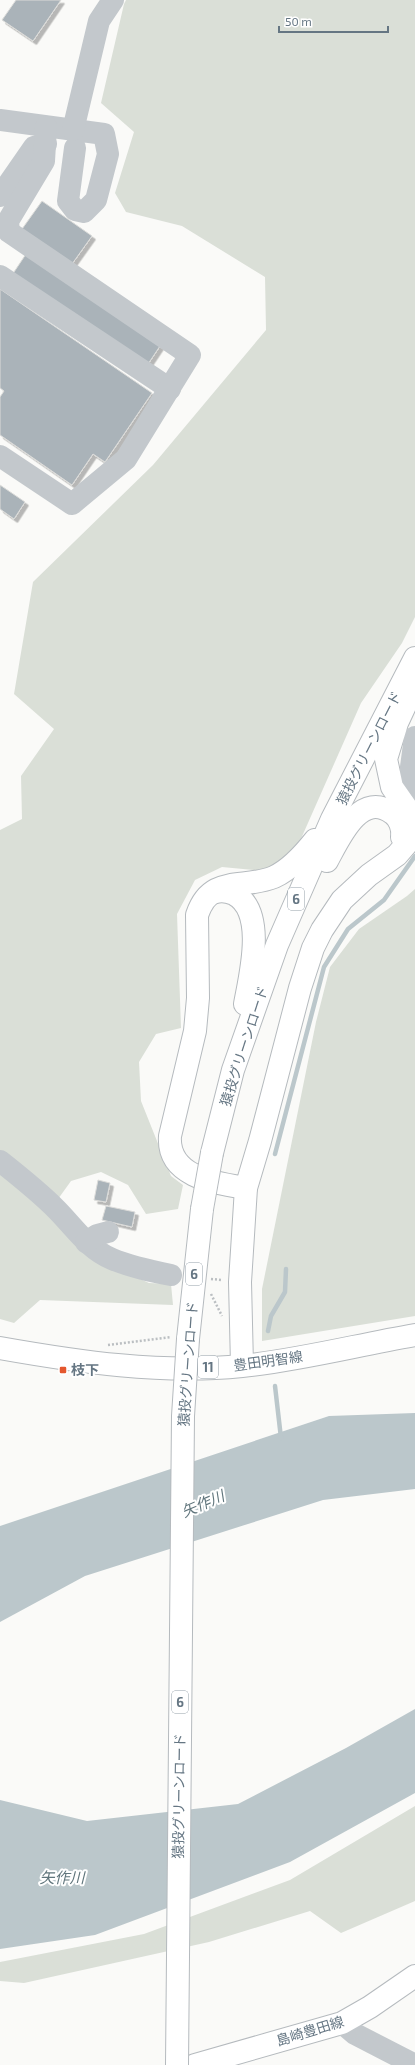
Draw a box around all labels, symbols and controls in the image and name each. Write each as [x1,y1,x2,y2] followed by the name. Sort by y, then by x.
[279,8,388,34] scale bar
[285,14,312,28] text: 50 m
[333,688,405,807] street label: 猿投グリーンロード
[288,888,304,910] road number: 6
[216,984,271,1108] street label: 猿投グリーンロード
[186,1263,202,1285] road number: 6
[175,1301,200,1427] street label: 猿投グリーンロード
[232,1347,304,1374] street label: 豊田明智線
[198,1356,218,1378] road number: 11
[71,1361,99,1378] place label: 枝下
[58,1365,68,1375] marker: 枝下
[178,1485,229,1520] water label: 矢作川
[172,1691,188,1713] road number: 6
[169,1733,188,1859] street label: 猿投グリーンロード
[39,1868,86,1886] water label: 矢作川
[274,2012,346,2049] street label: 島崎豊田線

